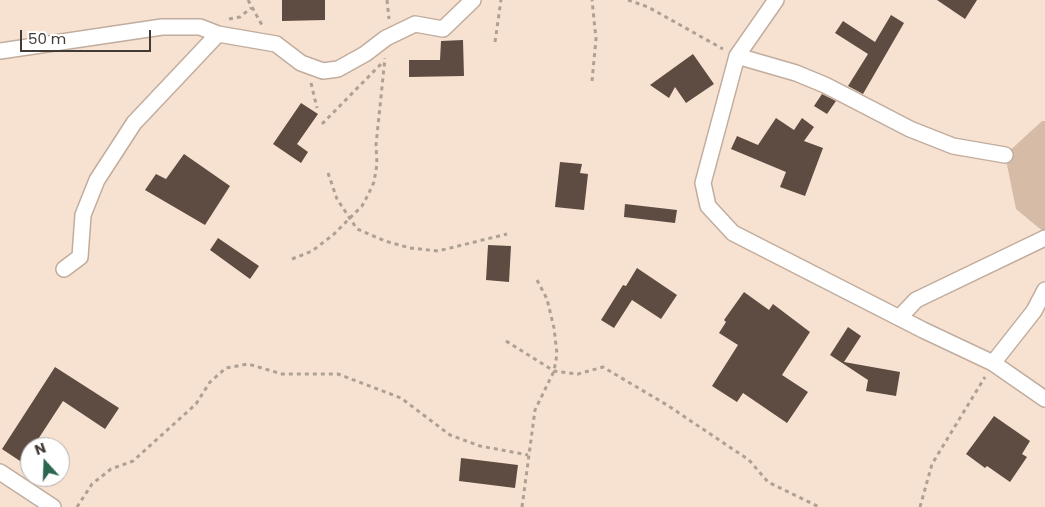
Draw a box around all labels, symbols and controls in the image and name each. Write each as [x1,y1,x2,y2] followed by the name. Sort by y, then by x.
[22,20,154,52] scale bar
[28,28,66,49] text: 50 m
[20,437,70,487] north arrow
[32,438,49,460] text: N

